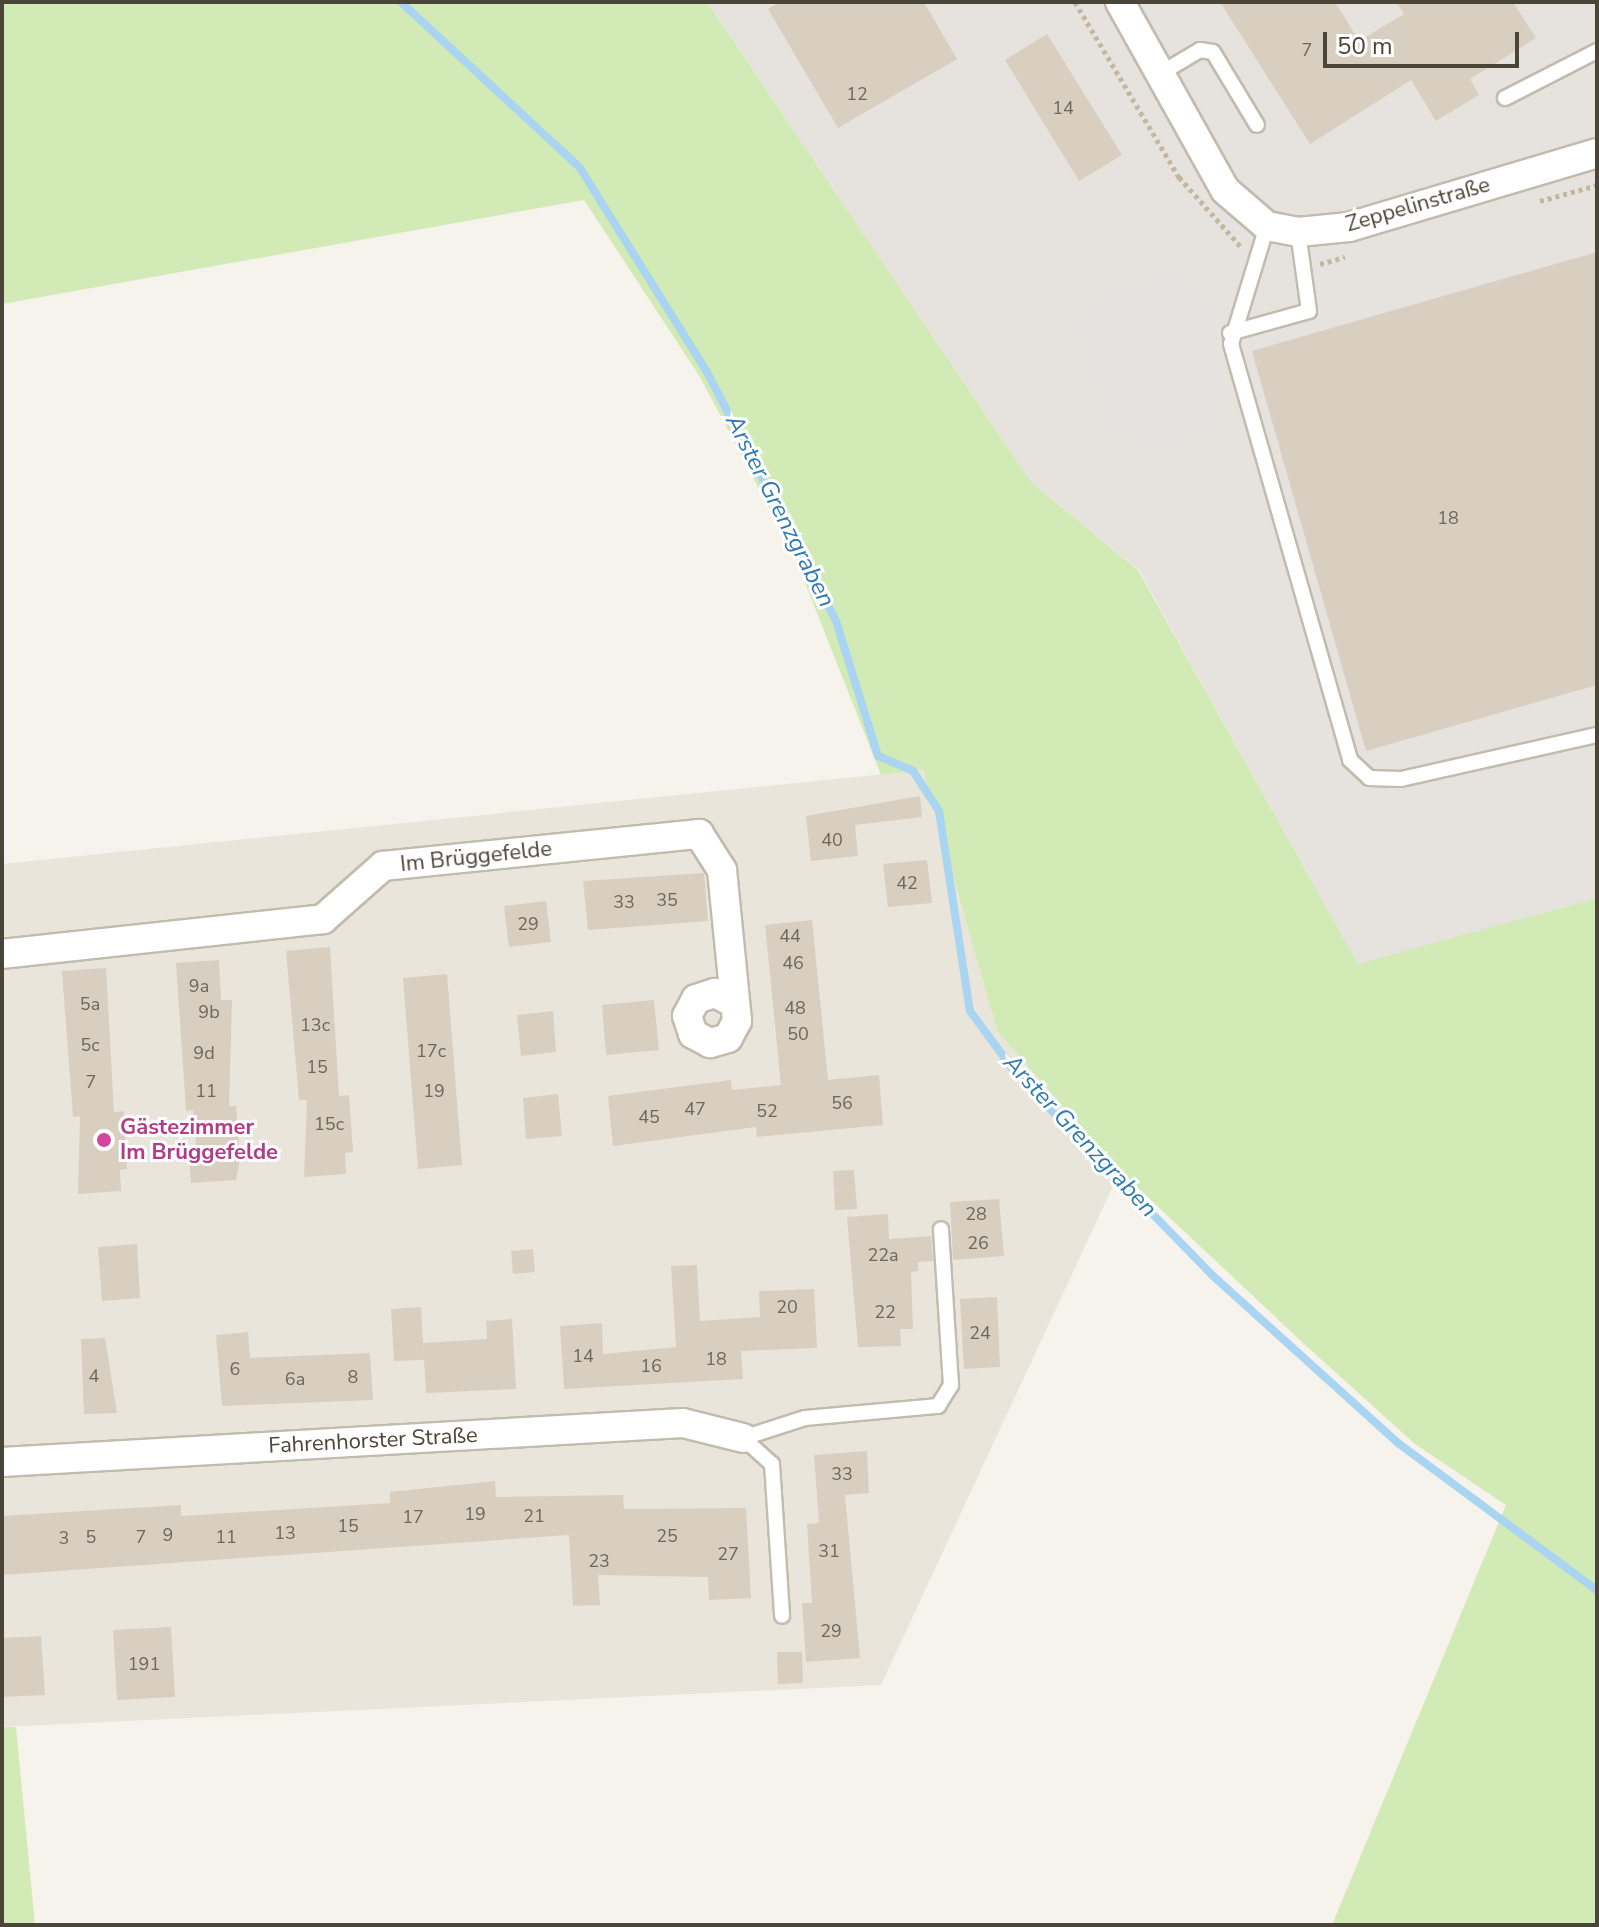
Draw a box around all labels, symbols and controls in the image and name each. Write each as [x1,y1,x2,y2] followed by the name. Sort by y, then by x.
[1327,16,1523,66] scale bar
[1337,30,1393,62] text: 50 m
[1302,39,1312,61] house number: 7
[846,83,868,105] house number: 12
[1052,97,1074,119] house number: 14
[1343,172,1493,238] street label: Zeppelinstraße
[719,410,841,612] water label: Arster Grenzgraben
[1437,507,1459,529] house number: 18
[821,829,843,851] house number: 40
[399,836,553,878] street label: Im Brüggefelde
[896,872,918,894] house number: 42
[656,889,678,911] house number: 35
[613,891,635,913] house number: 33
[517,913,539,935] house number: 29
[779,925,801,947] house number: 44
[782,952,804,974] house number: 46
[189,975,209,997] house number: 9a
[80,993,100,1015] house number: 5a
[784,997,806,1019] house number: 48
[198,1001,220,1023] house number: 9b
[300,1014,330,1036] house number: 13c
[787,1023,809,1045] house number: 50
[80,1034,100,1056] house number: 5c
[416,1040,446,1062] house number: 17c
[193,1042,215,1064] house number: 9d
[997,1049,1163,1223] water label: Arster Grenzgraben
[306,1056,328,1078] house number: 15
[86,1071,96,1093] house number: 7
[195,1080,217,1102] house number: 11
[423,1080,445,1102] house number: 19
[831,1092,853,1114] house number: 56
[684,1098,706,1120] house number: 47
[756,1100,778,1122] house number: 52
[638,1106,660,1128] house number: 45
[314,1113,344,1135] house number: 15c
[120,1114,278,1166] place label: Gästezimmer Im Brüggefelde
[95,1131,113,1149] marker: Gästezimmer Im Brüggefelde
[965,1203,987,1225] house number: 28
[967,1232,989,1254] house number: 26
[867,1244,899,1266] house number: 22a
[776,1296,798,1318] house number: 20
[874,1301,896,1323] house number: 22
[969,1322,991,1344] house number: 24
[572,1345,594,1367] house number: 14
[705,1348,727,1370] house number: 18
[640,1355,662,1377] house number: 16
[230,1358,240,1380] house number: 6
[89,1365,99,1387] house number: 4
[348,1366,358,1388] house number: 8
[285,1368,305,1390] house number: 6a
[268,1422,478,1460] street label: Fahrenhorster Straße
[831,1463,853,1485] house number: 33
[464,1503,486,1525] house number: 19
[523,1505,545,1527] house number: 21
[402,1506,424,1528] house number: 17
[337,1515,359,1537] house number: 15
[274,1522,296,1544] house number: 13
[163,1524,173,1546] house number: 9
[656,1525,678,1547] house number: 25
[86,1526,96,1548] house number: 5
[136,1526,146,1548] house number: 7
[215,1526,237,1548] house number: 11
[59,1527,69,1549] house number: 3
[818,1540,840,1562] house number: 31
[717,1543,739,1565] house number: 27
[588,1550,610,1572] house number: 23
[820,1620,842,1642] house number: 29
[128,1653,160,1675] house number: 191

